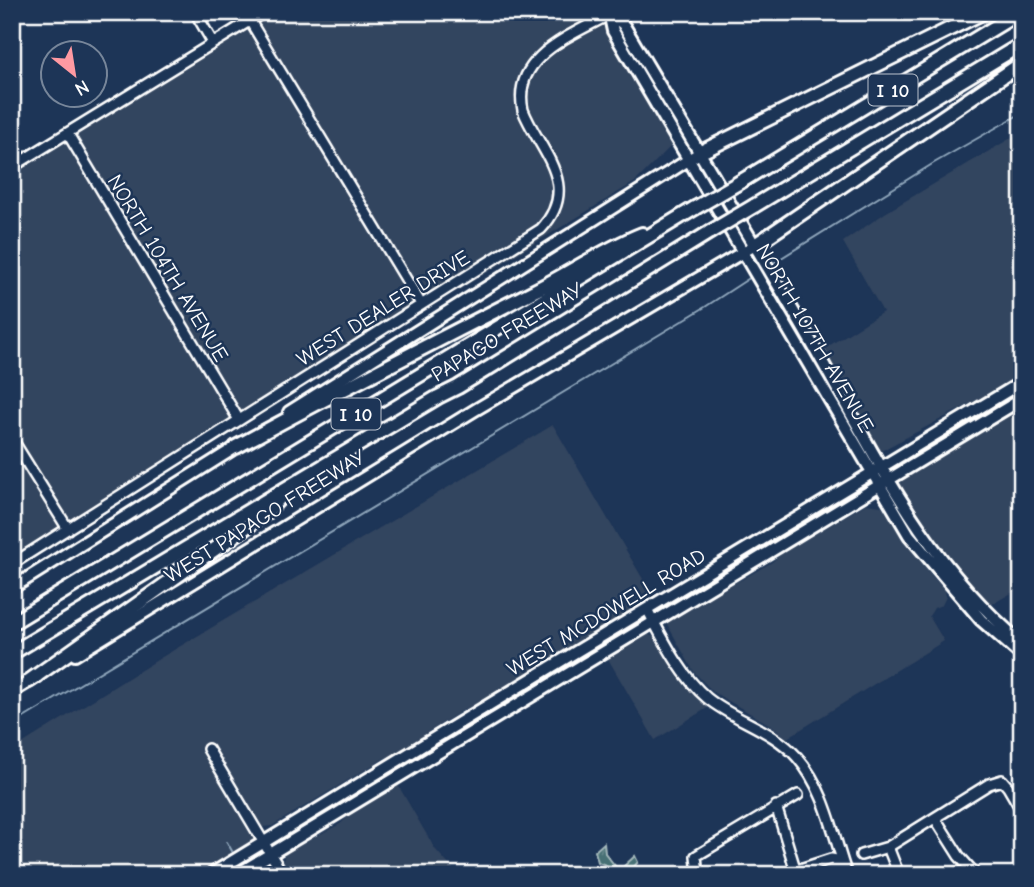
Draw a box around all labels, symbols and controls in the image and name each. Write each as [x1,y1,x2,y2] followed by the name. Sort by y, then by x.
[38,38,108,108] north arrow
[868,74,917,106] road number: I 10
[71,75,93,100] text: N
[103,170,233,366] street label: NORTH 104TH AVENUE
[751,240,879,436] street label: NORTH 107TH AVENUE
[292,245,474,371] street label: WEST DEALER DRIVE
[427,277,587,387] street label: PAPAGO FREEWAY
[332,398,380,430] road number: I 10
[160,444,370,588] street label: WEST PAPAGO FREEWAY
[502,543,710,681] street label: WEST MCDOWELL ROAD

